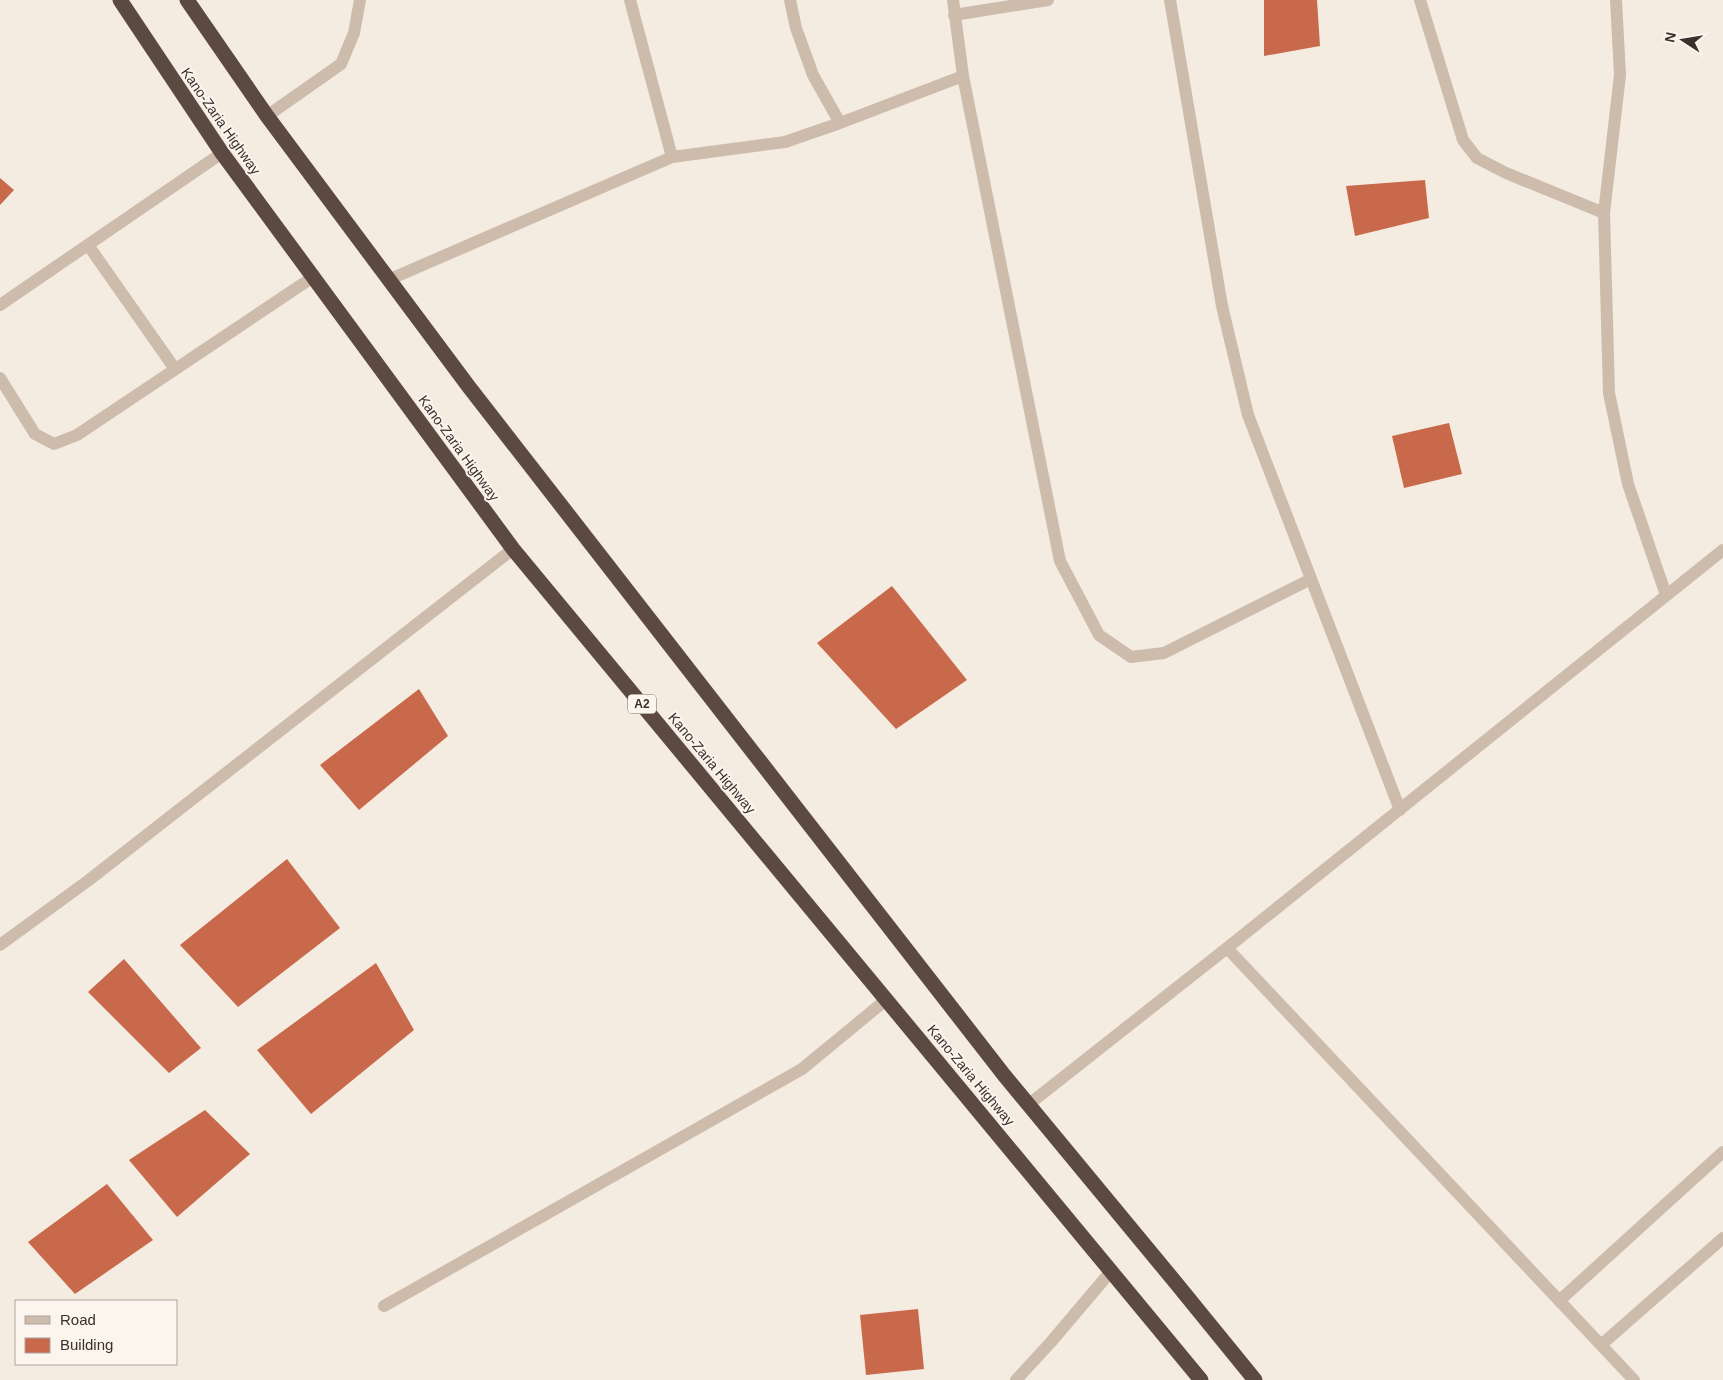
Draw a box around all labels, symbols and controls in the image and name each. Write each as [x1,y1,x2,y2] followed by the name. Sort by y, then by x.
[1658,15,1708,65] north arrow
[1661,31,1679,44] text: N
[178,64,264,178] street label: Kano-Zaria Highway
[415,392,503,504] street label: Kano-Zaria Highway
[628,694,656,714] road number: A2
[665,709,759,817] street label: Kano-Zaria Highway
[924,1021,1018,1129] street label: Kano-Zaria Highway
[15,1300,178,1365] legend
[60,1311,96,1328] text: Road
[60,1336,113,1353] text: Building

